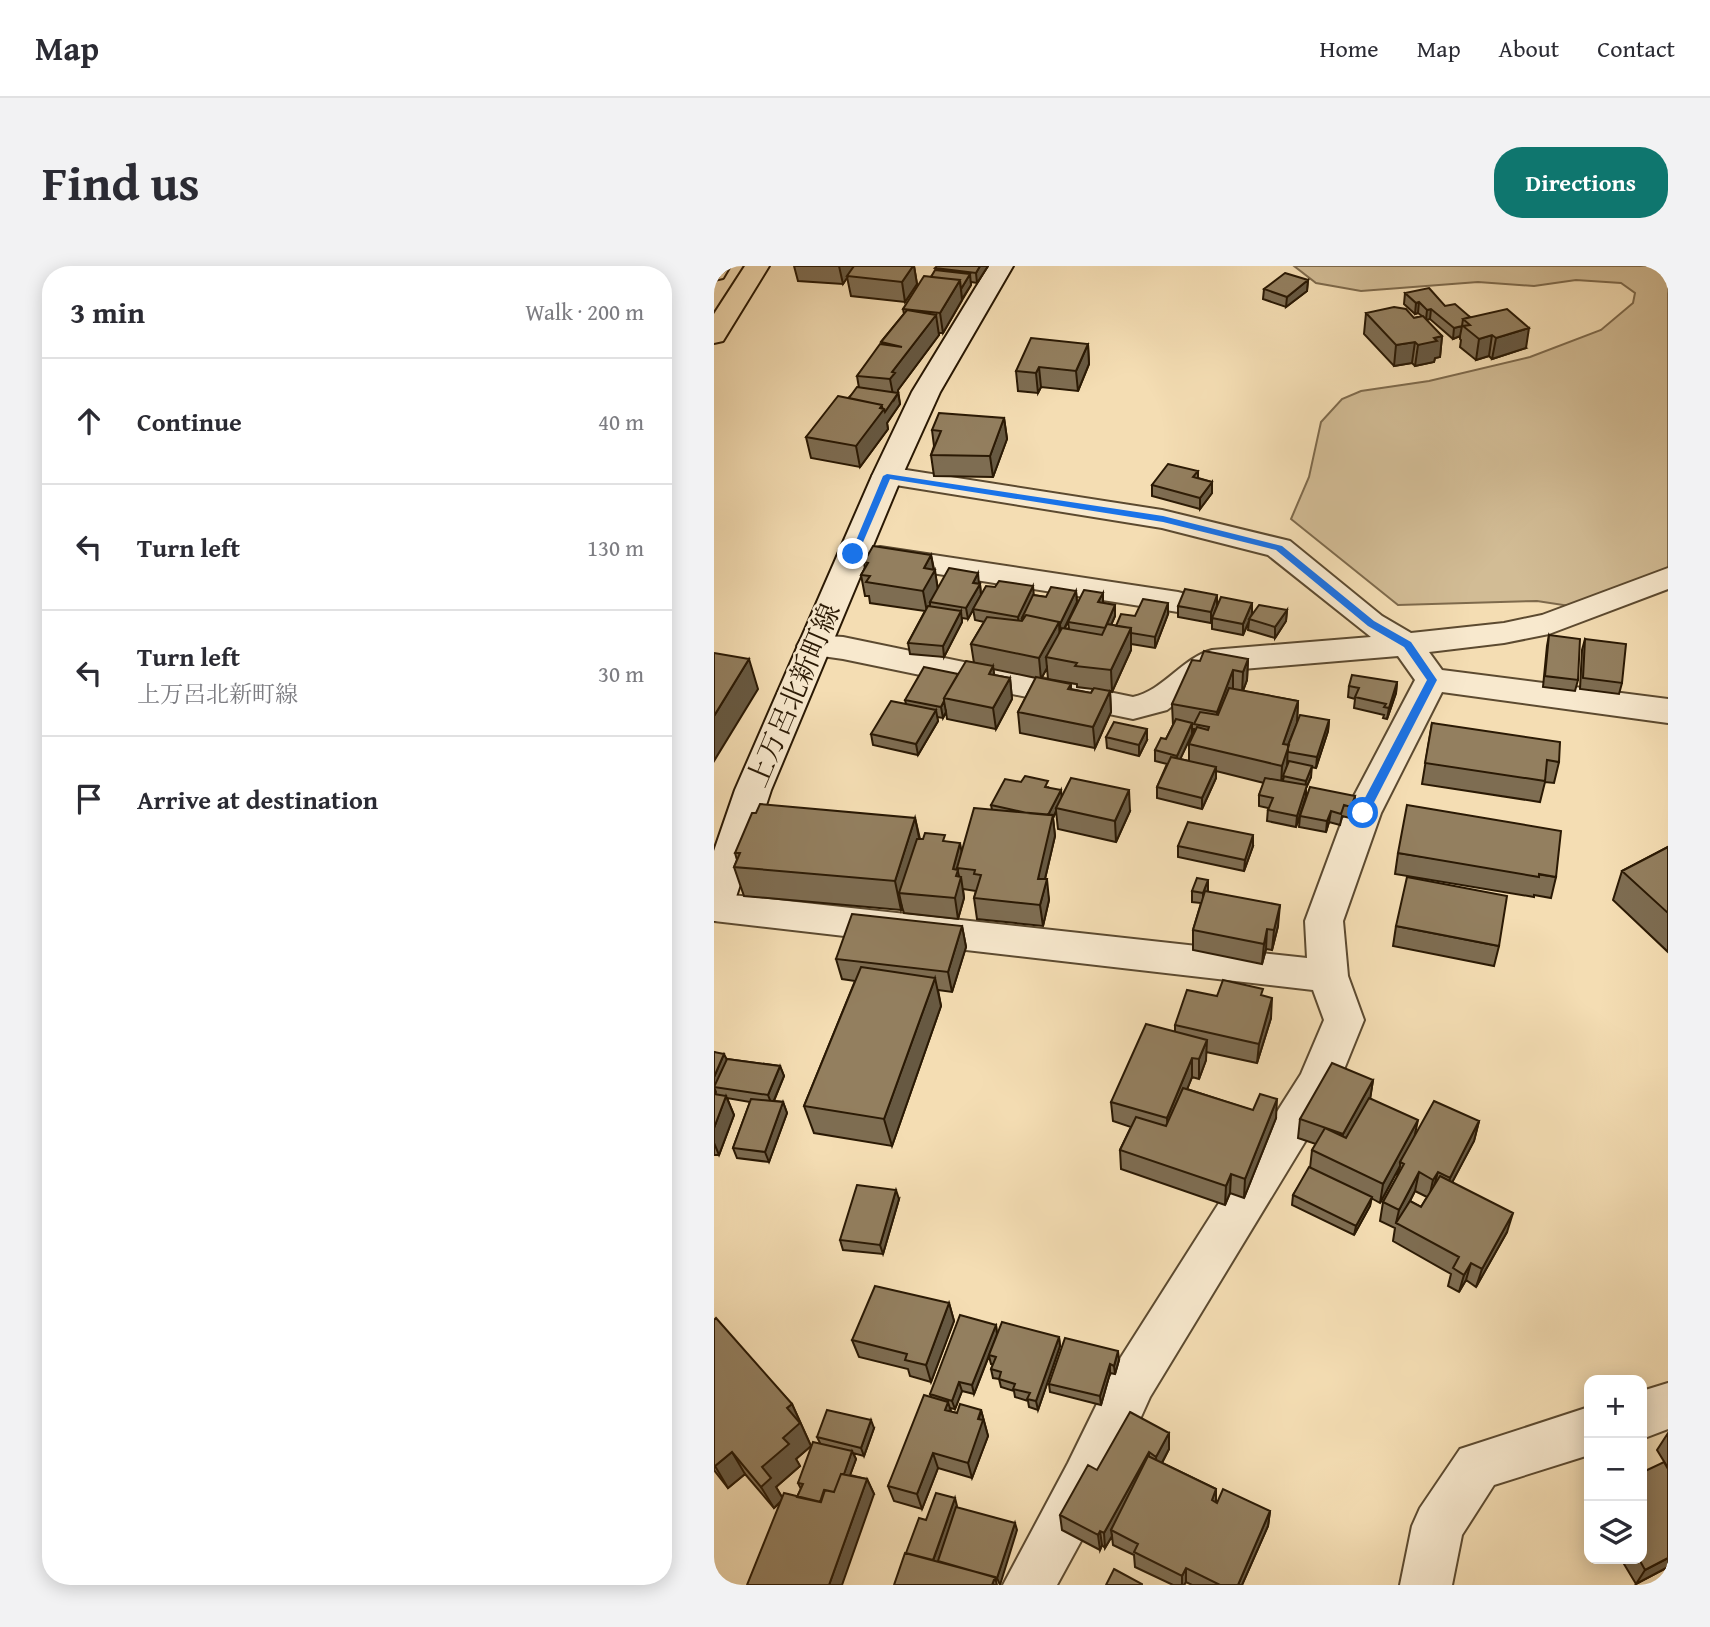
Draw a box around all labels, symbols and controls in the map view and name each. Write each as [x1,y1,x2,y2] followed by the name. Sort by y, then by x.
[35,24,99,72] text: Map
[1320,31,1379,66] text: Home
[1417,31,1461,66] text: Map
[1499,31,1559,66] text: About
[1597,31,1675,66] text: Contact
[42,146,200,218] text: Find us
[1494,147,1668,218] button: Directions
[70,290,145,334] text: 3 min
[525,295,644,328] text: Walk · 200 m
[70,402,108,440] icon: ahead
[137,402,242,441] text: Continue
[598,405,644,438] text: 40 m
[70,528,108,566] icon: left
[137,528,240,567] text: Turn left
[587,531,644,564] text: 130 m
[837,538,868,569] route end
[735,597,850,793] street label: 上万呂北新町線
[137,637,240,676] text: Turn left
[70,654,108,692] icon: left
[598,657,644,690] text: 30 m
[137,677,298,710] text: 上万呂北新町線
[70,780,108,818] icon: arrive
[137,780,378,819] text: Arrive at destination
[1347,797,1378,828] route start
[1584,1375,1647,1564] map controls
[1584,1375,1647,1438] button: +
[1584,1438,1647,1501] button: −
[1584,1501,1647,1564] button: layers

